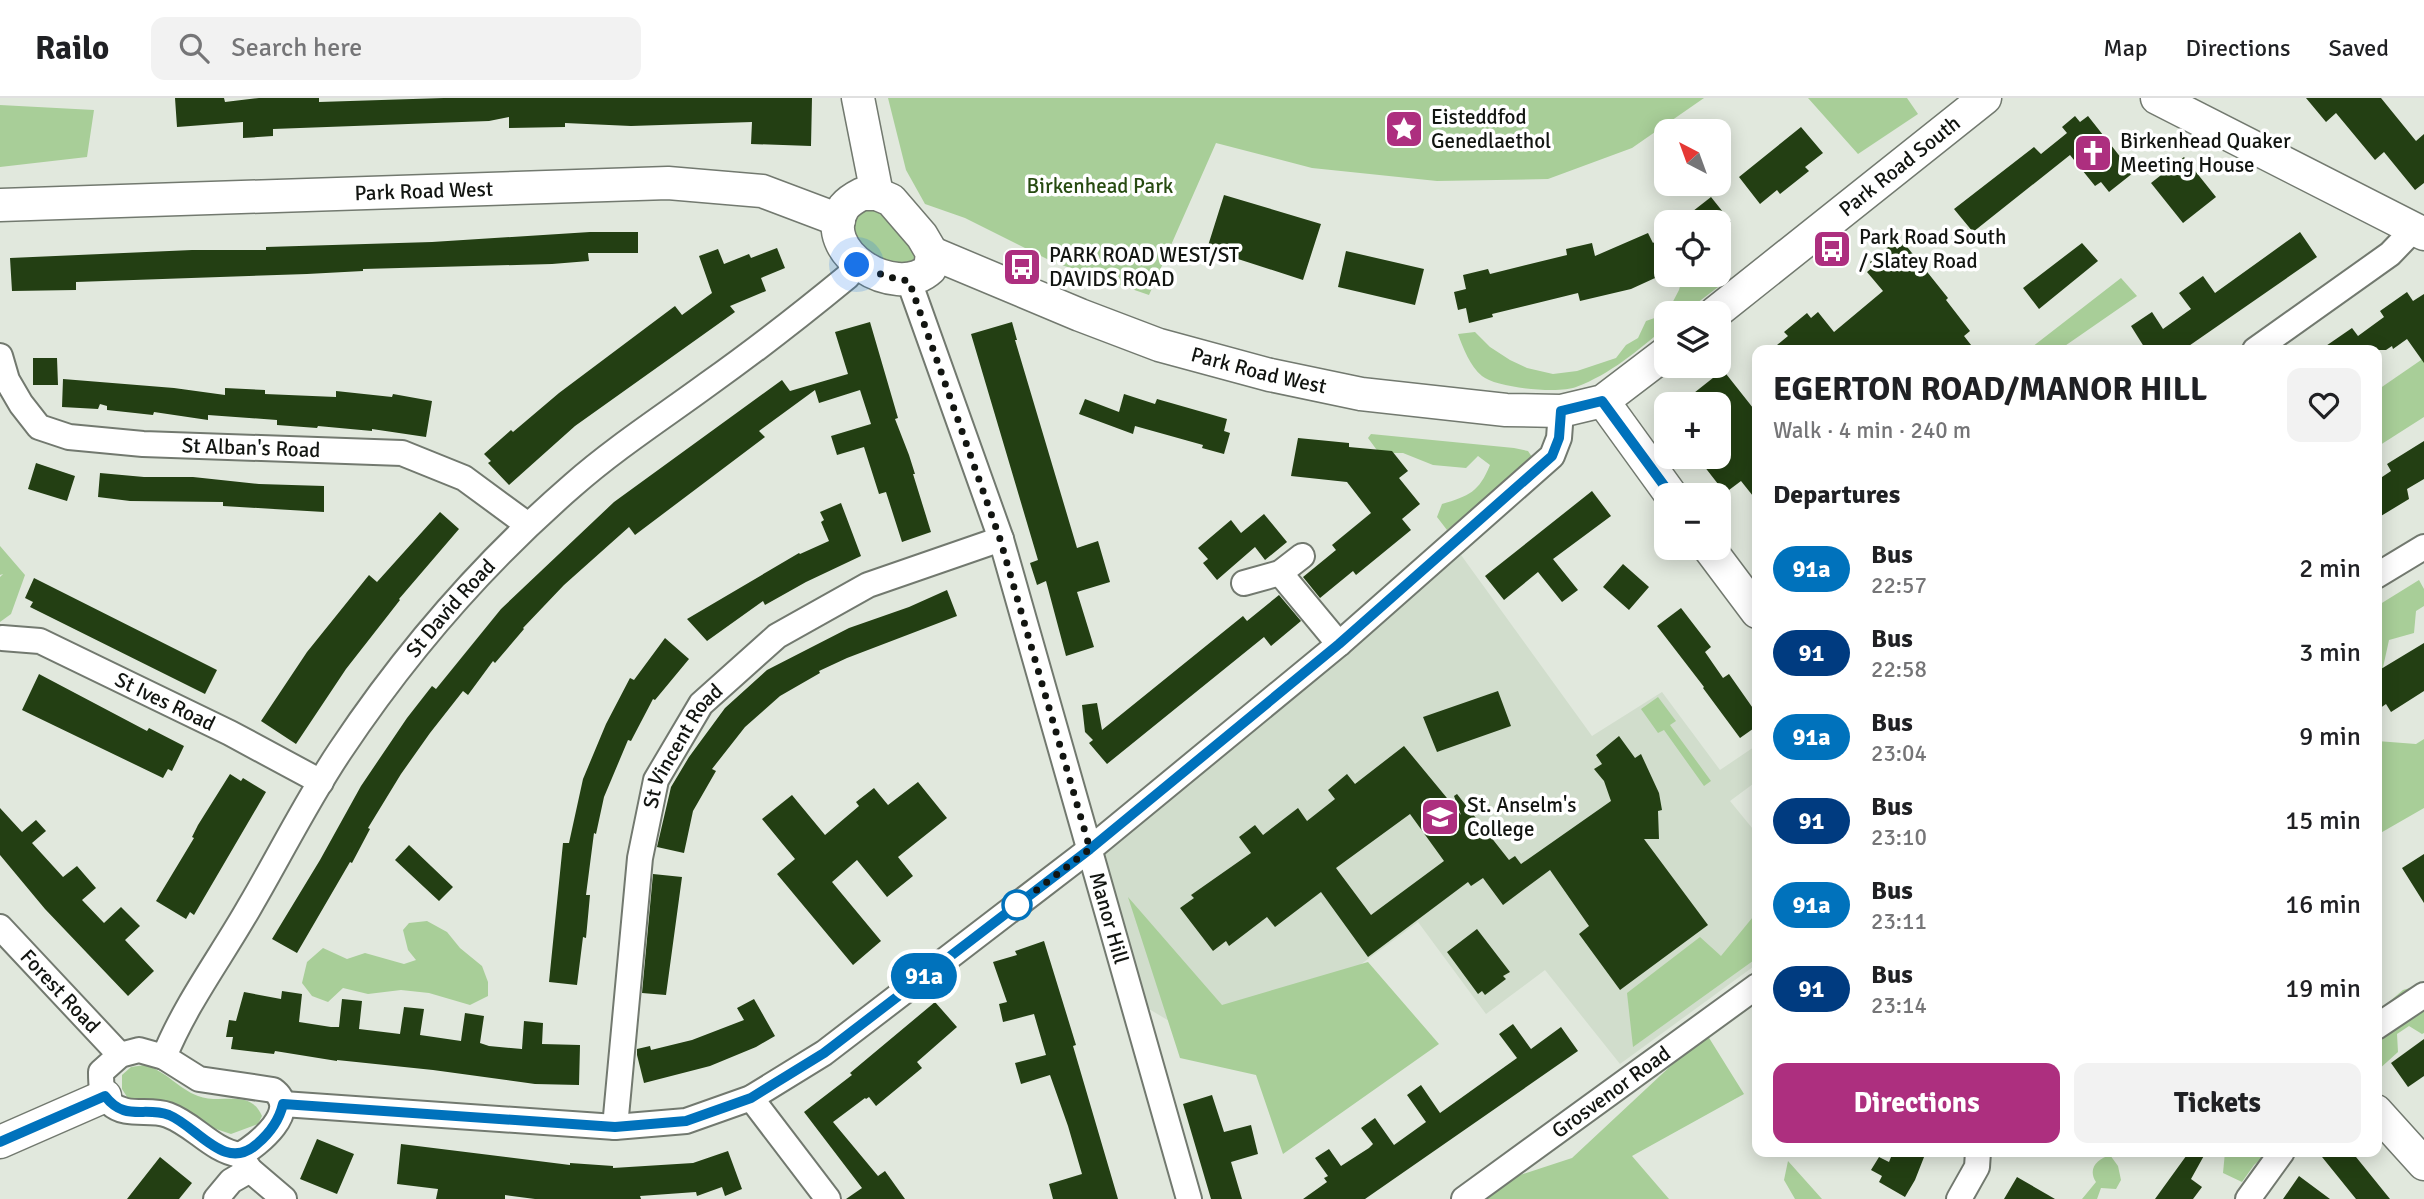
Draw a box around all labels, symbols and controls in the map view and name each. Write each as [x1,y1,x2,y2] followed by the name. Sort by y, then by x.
[151,17,641,80] search box
[35,28,109,69] text: Railo
[175,29,213,67] icon: search
[231,32,362,64] text: Search here
[2103,33,2148,63] text: Map
[2186,33,2291,63] text: Directions
[2329,33,2389,63] text: Saved
[1431,104,1551,154] place label: Eisteddfod Genedlaethol
[1383,108,1425,150] place icon: Eisteddfod Genedlaethol
[1834,110,1965,222] street label: Park Road South
[1654,119,1731,196] north arrow
[1654,119,1731,560] map controls
[2120,128,2291,178] place label: Birkenhead Quaker Meeting House
[2072,132,2114,174] church icon: Birkenhead Quaker Meeting House
[1027,173,1174,199] park label: Birkenhead Park
[354,176,494,206] street label: Park Road West
[1654,210,1731,287] button: locate
[1859,224,2006,274] place label: Park Road South / Slatey Road
[1811,228,1853,270] bus stop icon: Park Road South / Slatey Road
[1049,242,1240,292] place label: PARK ROAD WEST/ST DAVIDS ROAD
[1001,246,1043,288] bus stop icon: PARK ROAD WEST/ST DAVIDS ROAD
[839,247,874,282] your location
[1654,301,1731,378] button: layers
[1188,341,1329,399] street label: Park Road West
[2287,368,2361,442] button: heart
[1773,369,2207,410] text: EGERTON ROAD/MANOR HILL
[1654,392,1731,469] button: +
[1773,416,1971,445] text: Walk · 4 min · 240 m
[181,432,321,463] street label: St Alban's Road
[1773,479,1900,511] text: Departures
[1654,483,1731,560] button: −
[1871,539,1913,571] text: Bus
[400,553,501,663] street label: St David Road
[2299,553,2361,585] text: 2 min
[1792,554,1831,584] text: 91a
[1871,571,1927,600] text: 22:57
[1871,623,1913,655] text: Bus
[2299,637,2361,669] text: 3 min
[1799,638,1824,668] text: 91
[1871,655,1927,684] text: 22:58
[111,666,219,737] street label: St Ives Road
[638,678,728,811] street label: St Vincent Road
[1871,707,1913,739] text: Bus
[2299,721,2361,753] text: 9 min
[1792,722,1831,752] text: 91a
[1871,739,1927,768] text: 23:04
[1871,791,1913,823] text: Bus
[1467,792,1577,842] place label: St. Anselm's College
[1419,796,1461,838] school or university icon: St. Anselm's College
[2285,805,2361,837] text: 15 min
[1799,806,1824,836] text: 91
[1871,823,1927,852] text: 23:10
[1084,869,1134,967] street label: Manor Hill
[1871,875,1913,907] text: Bus
[2285,889,2361,921] text: 16 min
[1002,890,1032,920] unlabelled marker
[1792,890,1831,920] text: 91a
[1871,907,1927,936] text: 23:11
[15,944,106,1038] street label: Forest Road
[884,953,964,999] line badge: 91a
[1871,959,1913,991] text: Bus
[905,961,943,991] text: 91a
[2285,973,2361,1005] text: 19 min
[1799,974,1824,1004] text: 91
[1871,991,1927,1020] text: 23:14
[1547,1040,1676,1144] street label: Grosvenor Road
[1773,1063,2060,1143] button: Directions
[2074,1063,2361,1143] button: Tickets

